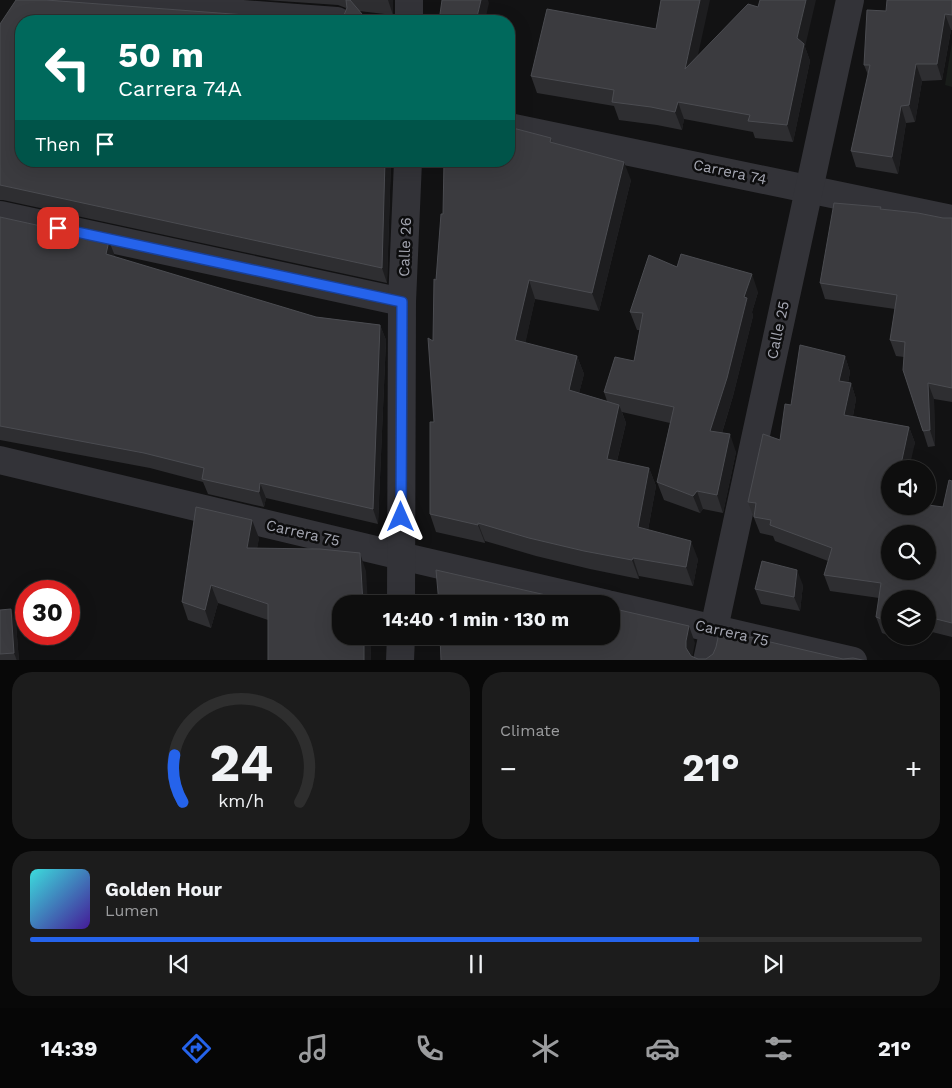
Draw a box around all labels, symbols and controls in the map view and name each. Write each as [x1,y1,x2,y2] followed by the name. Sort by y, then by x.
[118,34,204,76] text: 50 m
[35,35,100,100] icon: left
[118,76,242,101] text: Carrera 74A
[91,130,119,158] icon: arrive
[35,133,81,156] text: Then
[692,155,768,189] street label: Carrera 74
[37,207,79,249] pin
[44,214,72,242] icon: arrive
[395,217,415,277] street label: Calle 26
[763,299,793,361] street label: Calle 25
[881,460,936,645] map controls
[881,460,936,515] button: sound
[374,490,426,542] position arrow
[264,516,342,550] street label: Carrera 75
[881,525,936,580] button: search
[15,580,80,645] speed limit sign: 30
[881,590,936,645] button: layers
[383,608,569,631] text: 14:40 · 1 min · 130 m
[693,616,771,650] street label: Carrera 75
[500,721,560,740] text: Climate
[209,733,273,794] text: 24
[682,746,740,790] text: 21°
[500,752,517,785] text: −
[905,752,922,785] text: +
[218,790,264,811] text: km/h
[105,878,222,901] text: Golden Hour
[105,901,159,920] text: Lumen
[165,950,193,978] icon: previous
[462,950,490,978] icon: pause
[759,950,787,978] icon: next
[179,1031,214,1066] icon: directions
[296,1031,331,1066] icon: music
[412,1031,447,1066] icon: phone
[528,1031,563,1066] icon: climate
[645,1031,680,1066] icon: car
[761,1031,796,1066] icon: filters
[41,1036,98,1061] text: 14:39
[878,1036,911,1061] text: 21°

